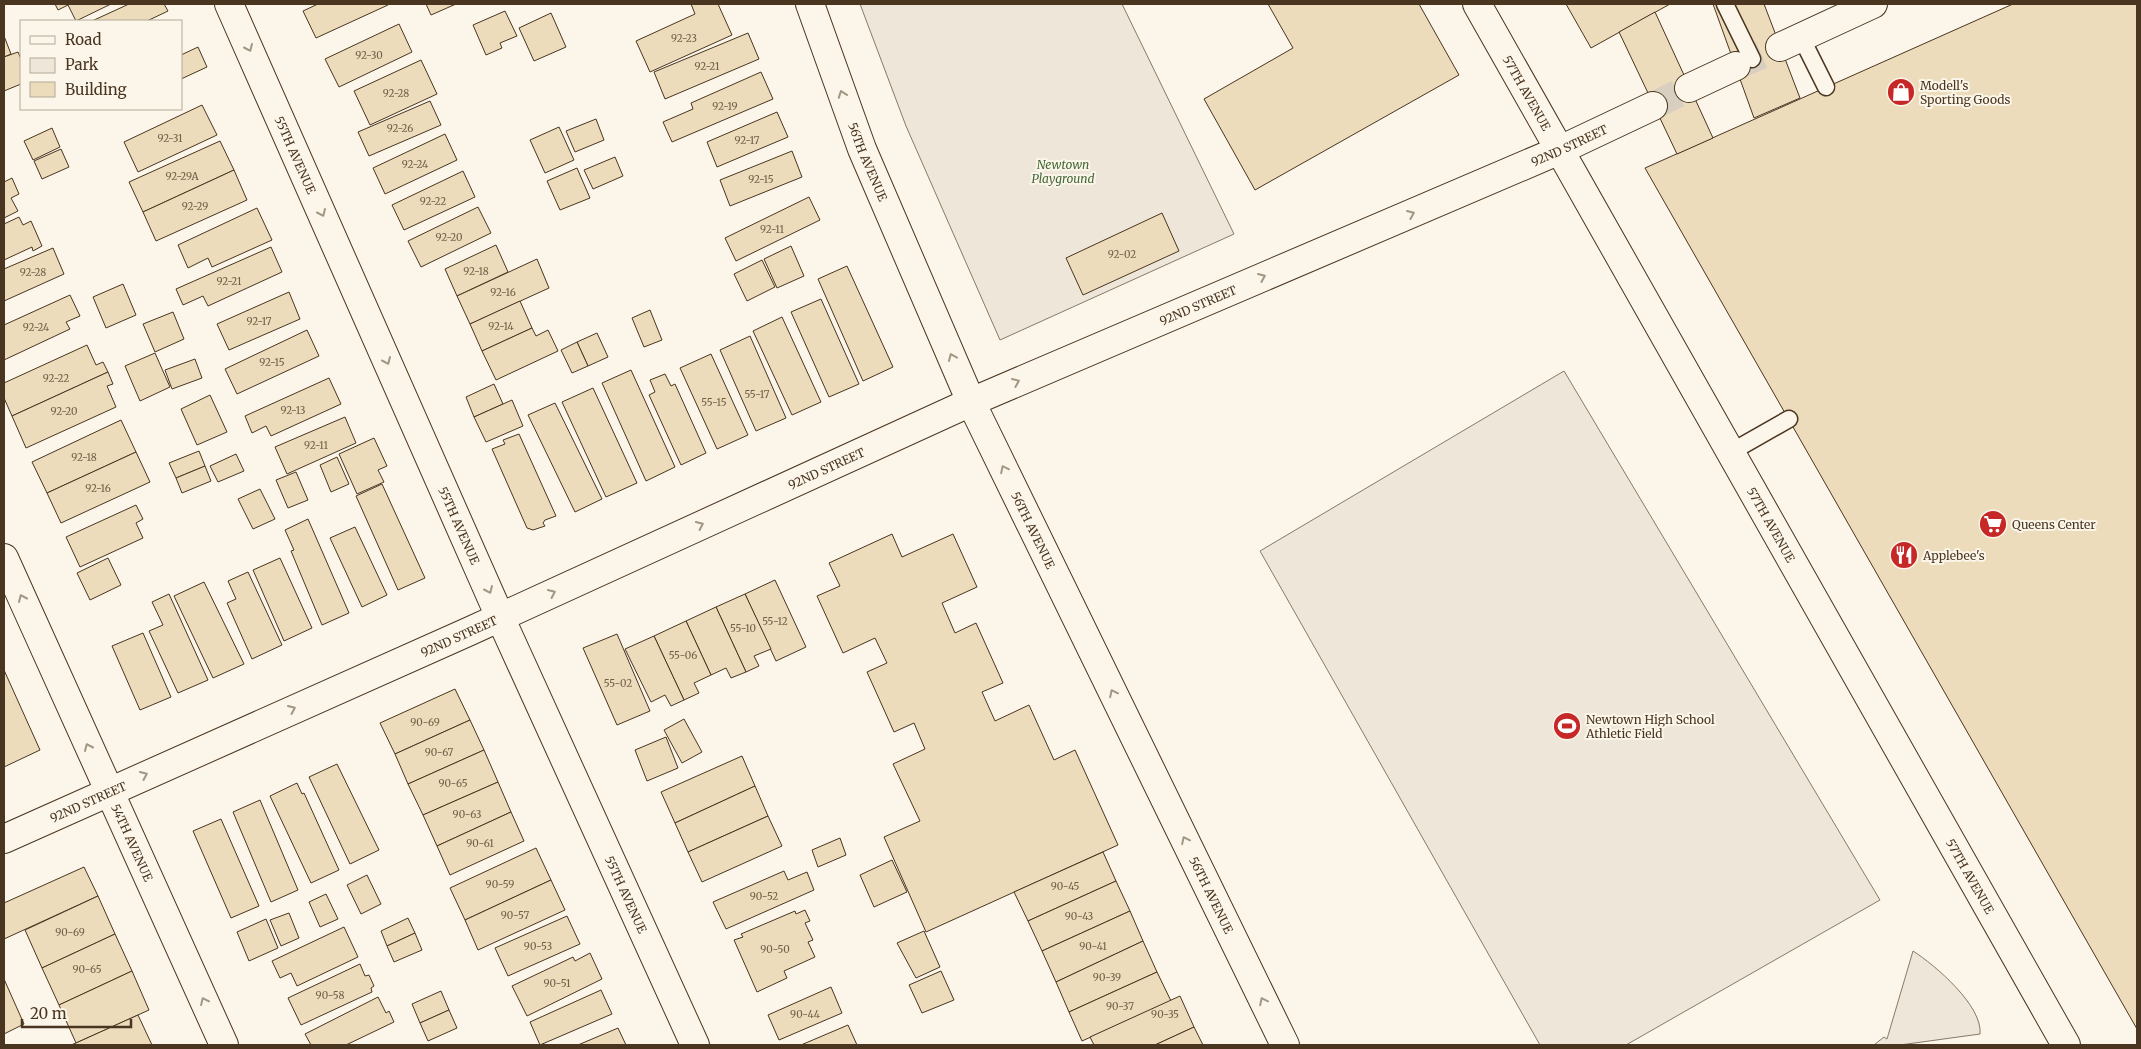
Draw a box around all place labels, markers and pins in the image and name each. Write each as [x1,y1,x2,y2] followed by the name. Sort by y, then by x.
[1886,77,1916,107] shop icon: Modell's Sporting Goods
[1920,78,2010,107] place label: Modell's Sporting Goods
[1978,509,2008,539] supermarket icon: Queens Center
[2012,517,2096,532] place label: Queens Center
[1889,540,1919,570] restaurant icon: Applebee's
[1922,548,1985,563] place label: Applebee's
[1552,711,1582,741] sports icon: Newtown High School Athletic Field
[1585,712,1715,741] place label: Newtown High School Athletic Field

